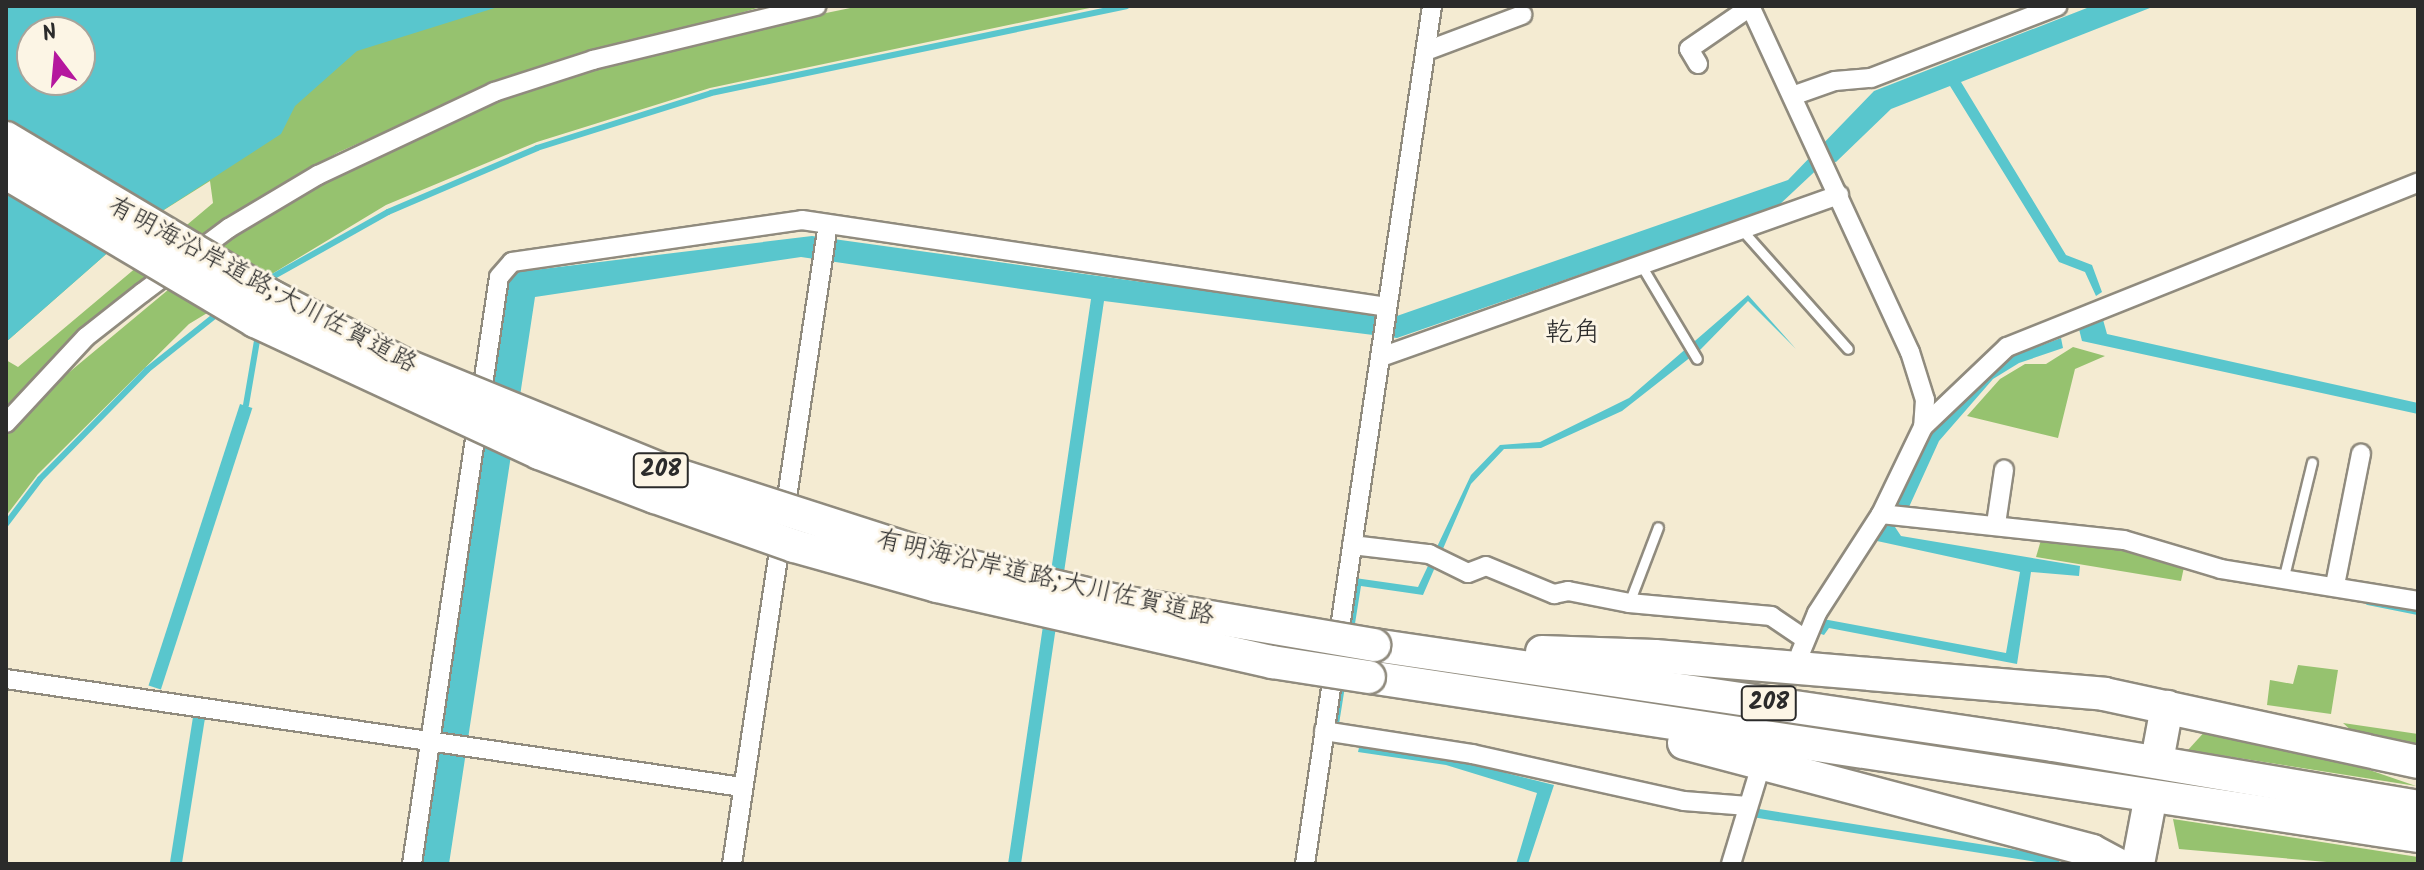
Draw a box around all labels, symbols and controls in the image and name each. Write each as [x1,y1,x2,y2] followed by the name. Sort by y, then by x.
[16,16,96,96] north arrow
[38,16,61,53] text: N
[102,191,422,381] street label: 有明海沿岸道路;大川佐賀道路
[1545,317,1601,351] district label: 乾角
[631,450,691,490] road number: 208
[873,525,1217,633] street label: 有明海沿岸道路;大川佐賀道路
[1739,683,1799,723] road number: 208

